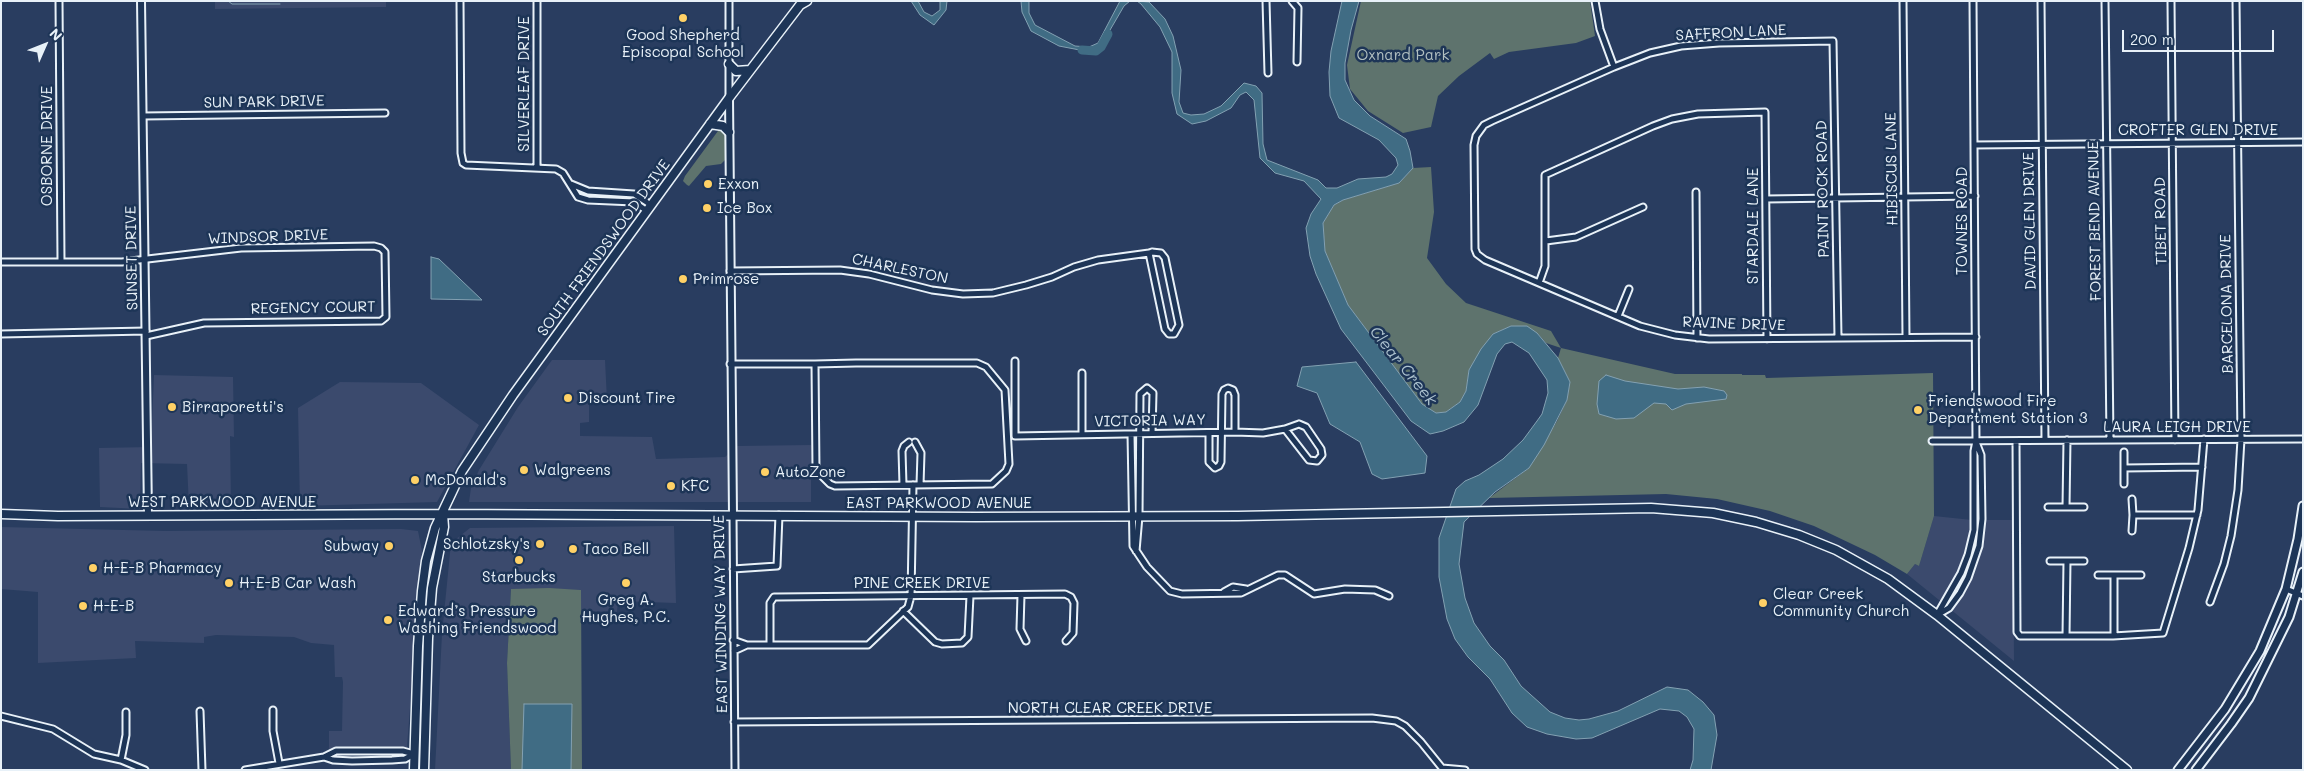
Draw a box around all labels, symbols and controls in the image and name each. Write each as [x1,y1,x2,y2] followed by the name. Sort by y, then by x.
[677,12,689,24] marker: Good Shepherd Episcopal School
[515,16,533,152] street label: SILVERLEAF DRIVE
[20,20,70,70] north arrow
[2124,20,2276,52] scale bar
[1675,21,1787,45] street label: SAFFRON LANE
[46,24,67,45] text: N
[622,26,744,61] place label: Good Shepherd Episcopal School
[2130,29,2174,49] text: 200 m
[1356,46,1450,64] park label: Oxnard Park
[38,86,56,206] street label: OSBORNE DRIVE
[203,92,325,112] street label: SUN PARK DRIVE
[1882,112,1902,226] street label: HIBISCUS LANE
[1813,120,1833,258] street label: PAINT ROCK ROAD
[2118,121,2278,139] street label: CROFTER GLEN DRIVE
[2085,141,2105,301] street label: FOREST BEND AVENUE
[2020,152,2040,290] street label: DAVID GLEN DRIVE
[534,156,674,340] street label: SOUTH FRIENDSWOOD DRIVE
[1953,167,1971,275] street label: TOWNES ROAD
[1744,168,1762,284] street label: STARDALE LANE
[718,175,759,193] place label: Exxon
[2151,177,2171,265] street label: TIBET ROAD
[702,178,714,190] marker: Exxon
[717,199,772,217] place label: Ice Box
[701,202,713,214] marker: Ice Box
[122,206,142,310] street label: SUNSET DRIVE
[207,226,329,248] street label: WINDSOR DRIVE
[2217,234,2237,374] street label: BARCELONA DRIVE
[850,250,950,288] street label: CHARLESTON
[693,270,759,288] place label: Primrose
[677,273,689,285] marker: Primrose
[250,298,376,318] street label: REGENCY COURT
[1682,313,1786,335] street label: RAVINE DRIVE
[1365,323,1441,409] water label: Clear Creek
[578,389,676,407] place label: Discount Tire
[562,392,574,404] marker: Discount Tire
[1928,392,2088,427] place label: Friendswood Fire Department Station 3
[182,398,284,416] place label: Birraporetti's
[166,401,178,413] marker: Birraporetti's
[1912,404,1924,416] marker: Friendswood Fire Department Station 3
[1094,411,1206,431] street label: VICTORIA WAY
[2103,418,2251,436] street label: LAURA LEIGH DRIVE
[534,461,611,479] place label: Walgreens
[775,463,846,481] place label: AutoZone
[518,464,530,476] marker: Walgreens
[759,466,771,478] marker: AutoZone
[425,471,507,489] place label: McDonald's
[409,474,421,486] marker: McDonald's
[681,477,709,495] place label: KFC
[665,480,677,492] marker: KFC
[128,493,316,511] street label: WEST PARKWOOD AVENUE
[846,494,1032,512] street label: EAST PARKWOOD AVENUE
[710,515,732,713] street label: EAST WINDING WAY DRIVE
[443,535,530,553] place label: Schlotzsky's
[324,537,379,555] place label: Subway
[534,538,546,550] marker: Schlotzsky's
[383,540,395,552] marker: Subway
[583,540,649,558] place label: Taco Bell
[567,543,579,555] marker: Taco Bell
[513,554,525,566] marker: Starbucks
[103,559,222,577] place label: H-E-B Pharmacy
[87,562,99,574] marker: H-E-B Pharmacy
[482,568,556,586] place label: Starbucks
[239,574,356,592] place label: H-E-B Car Wash
[854,574,990,592] street label: PINE CREEK DRIVE
[223,577,235,589] marker: H-E-B Car Wash
[620,577,632,589] marker: Greg A. Hughes, P.C.
[1773,585,1909,620] place label: Clear Creek Community Church
[581,591,671,626] place label: Greg A. Hughes, P.C.
[93,597,134,615] place label: H-E-B
[1757,597,1769,609] marker: Clear Creek Community Church
[77,600,89,612] marker: H-E-B
[398,602,557,637] place label: Edward’s Pressure Washing Friendswood
[382,614,394,626] marker: Edward’s Pressure Washing Friendswood
[1008,699,1212,717] street label: NORTH CLEAR CREEK DRIVE

